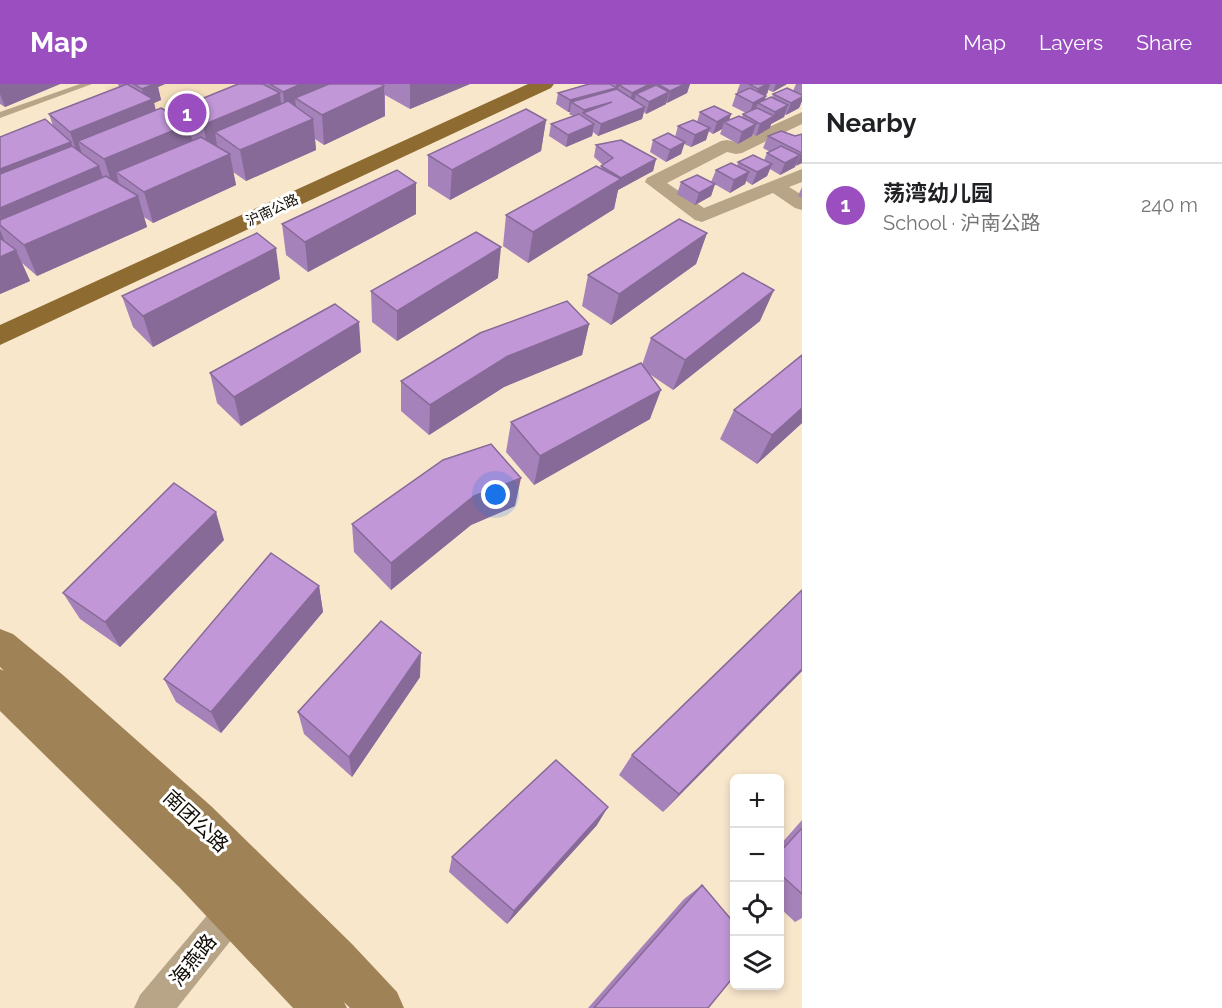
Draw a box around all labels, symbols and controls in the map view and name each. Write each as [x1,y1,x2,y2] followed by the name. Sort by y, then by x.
[30,26,88,59] text: Map
[963,30,1006,55] text: Map
[1039,30,1103,55] text: Layers
[1136,30,1192,55] text: Share
[168,90,207,135] pin: 1
[826,108,916,138] text: Nearby
[883,180,993,206] text: 荡湾幼儿园
[243,191,301,229] street label: 沪南公路
[841,193,850,217] text: 1
[1141,193,1198,217] text: 240 m
[883,211,1040,235] text: School · 沪南公路
[481,480,510,509] your location
[730,774,784,990] map controls
[730,774,784,828] button: +
[159,785,233,857] street label: 南团公路
[730,828,784,882] button: −
[730,882,784,936] button: locate
[165,929,221,991] street label: 海燕路
[730,936,784,990] button: layers

